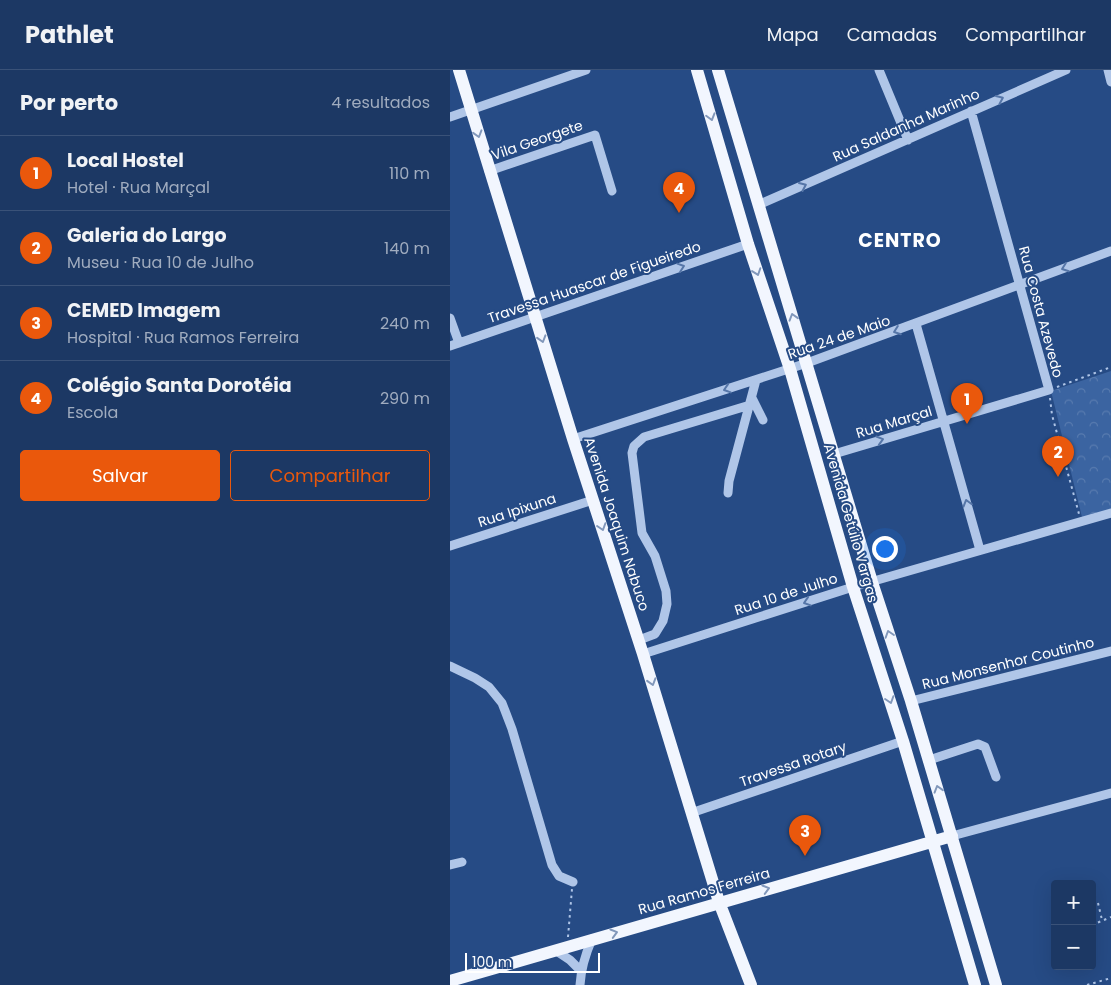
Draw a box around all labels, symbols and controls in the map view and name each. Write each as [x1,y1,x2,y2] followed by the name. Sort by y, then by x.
[25,18,114,51] text: Pathlet
[767,22,819,47] text: Mapa
[847,22,937,47] text: Camadas
[965,22,1086,47] text: Compartilhar
[829,84,983,166] street label: Rua Saldanha Marinho
[20,88,118,117] text: Por perto
[331,91,430,114] text: 4 resultados
[995,94,1004,105] one-way arrow
[705,112,715,120] one-way arrow
[489,115,586,165] street label: Vila Georgete
[472,129,482,137] one-way arrow
[67,147,184,174] text: Local Hostel
[33,162,39,185] text: 1
[389,162,430,185] text: 110 m
[663,172,695,213] pin: 4
[67,176,210,199] text: Hotel · Rua Marçal
[798,181,807,192] one-way arrow
[67,222,227,249] text: Galeria do Largo
[858,227,942,254] district label: CENTRO
[485,236,703,328] street label: Travessa Huascar de Figueiredo
[31,237,41,260] text: 2
[384,237,430,260] text: 140 m
[1014,244,1068,380] street label: Rua Costa Azevedo
[67,251,254,274] text: Museu · Rua 10 de Julho
[1061,262,1070,272] one-way arrow
[676,263,684,273] one-way arrow
[751,268,761,276] one-way arrow
[67,297,221,324] text: CEMED Imagem
[785,310,893,364] street label: Rua 24 de Maio
[31,312,41,335] text: 3
[380,312,430,335] text: 240 m
[788,313,798,321] one-way arrow
[893,325,901,335] one-way arrow
[67,326,299,349] text: Hospital · Rua Ramos Ferreira
[537,334,547,342] one-way arrow
[67,372,292,399] text: Colégio Santa Dorotéia
[951,383,983,424] pin: 1
[723,384,731,394] one-way arrow
[31,387,41,410] text: 4
[380,387,430,410] text: 290 m
[67,401,118,424] text: Escola
[853,401,935,443] street label: Rua Marçal
[579,434,655,614] street label: Avenida Joaquim Nabuco
[876,436,884,446] one-way arrow
[1042,436,1074,477] pin: 2
[819,441,883,605] street label: Avenida Getúlio Vargas
[20,450,220,501] button: Salvar
[230,450,430,501] button: Compartilhar
[475,488,559,532] street label: Rua Ipixuna
[963,499,973,507] one-way arrow
[596,522,606,531] one-way arrow
[872,536,898,562] your location
[732,568,840,620] street label: Rua 10 de Julho
[803,596,811,606] one-way arrow
[885,630,895,639] one-way arrow
[920,632,1096,694] street label: Rua Monsenhor Coutinho
[646,677,656,685] one-way arrow
[884,696,894,704] one-way arrow
[737,736,849,792] street label: Travessa Rotary
[933,786,943,794] one-way arrow
[789,815,821,856] pin: 3
[636,863,772,919] street label: Rua Ramos Ferreira
[1051,880,1096,970] map controls
[1051,880,1096,925] button: +
[762,884,770,894] one-way arrow
[1051,925,1096,970] button: −
[610,928,618,938] one-way arrow
[465,950,600,973] scale bar
[472,952,512,972] text: 100 m

